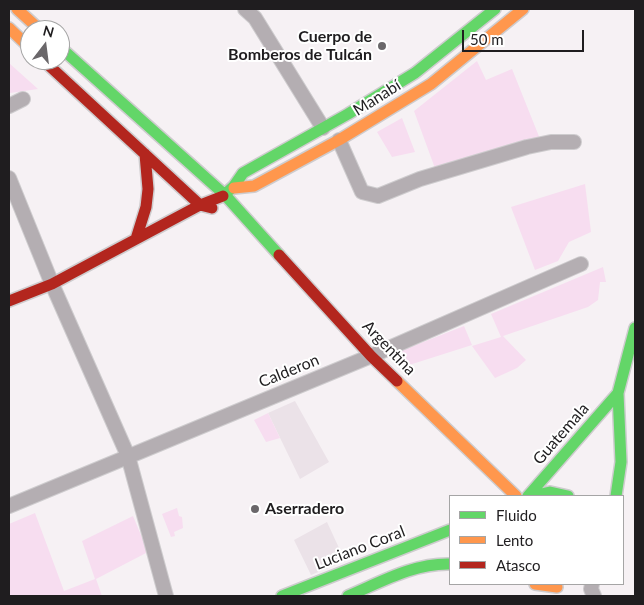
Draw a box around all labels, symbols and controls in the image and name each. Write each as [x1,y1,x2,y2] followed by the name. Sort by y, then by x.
[20,20,70,70] north arrow
[464,20,586,52] scale bar
[41,21,56,41] text: N
[228,27,372,65] place label: Cuerpo de Bomberos de Tulcán
[470,30,504,48] text: 50 m
[376,40,388,52] marker: Cuerpo de Bomberos de Tulcán
[350,76,404,120] street label: Manabí
[358,317,420,379] street label: Argentina
[256,350,322,392] street label: Calderon
[529,399,593,469] street label: Guatemala
[449,495,624,585] legend
[265,499,344,519] place label: Aserradero
[249,503,261,515] marker: Aserradero
[496,506,537,524] text: Fluido
[312,522,408,574] street label: Luciano Coral
[496,531,533,549] text: Lento
[496,556,541,574] text: Atasco

